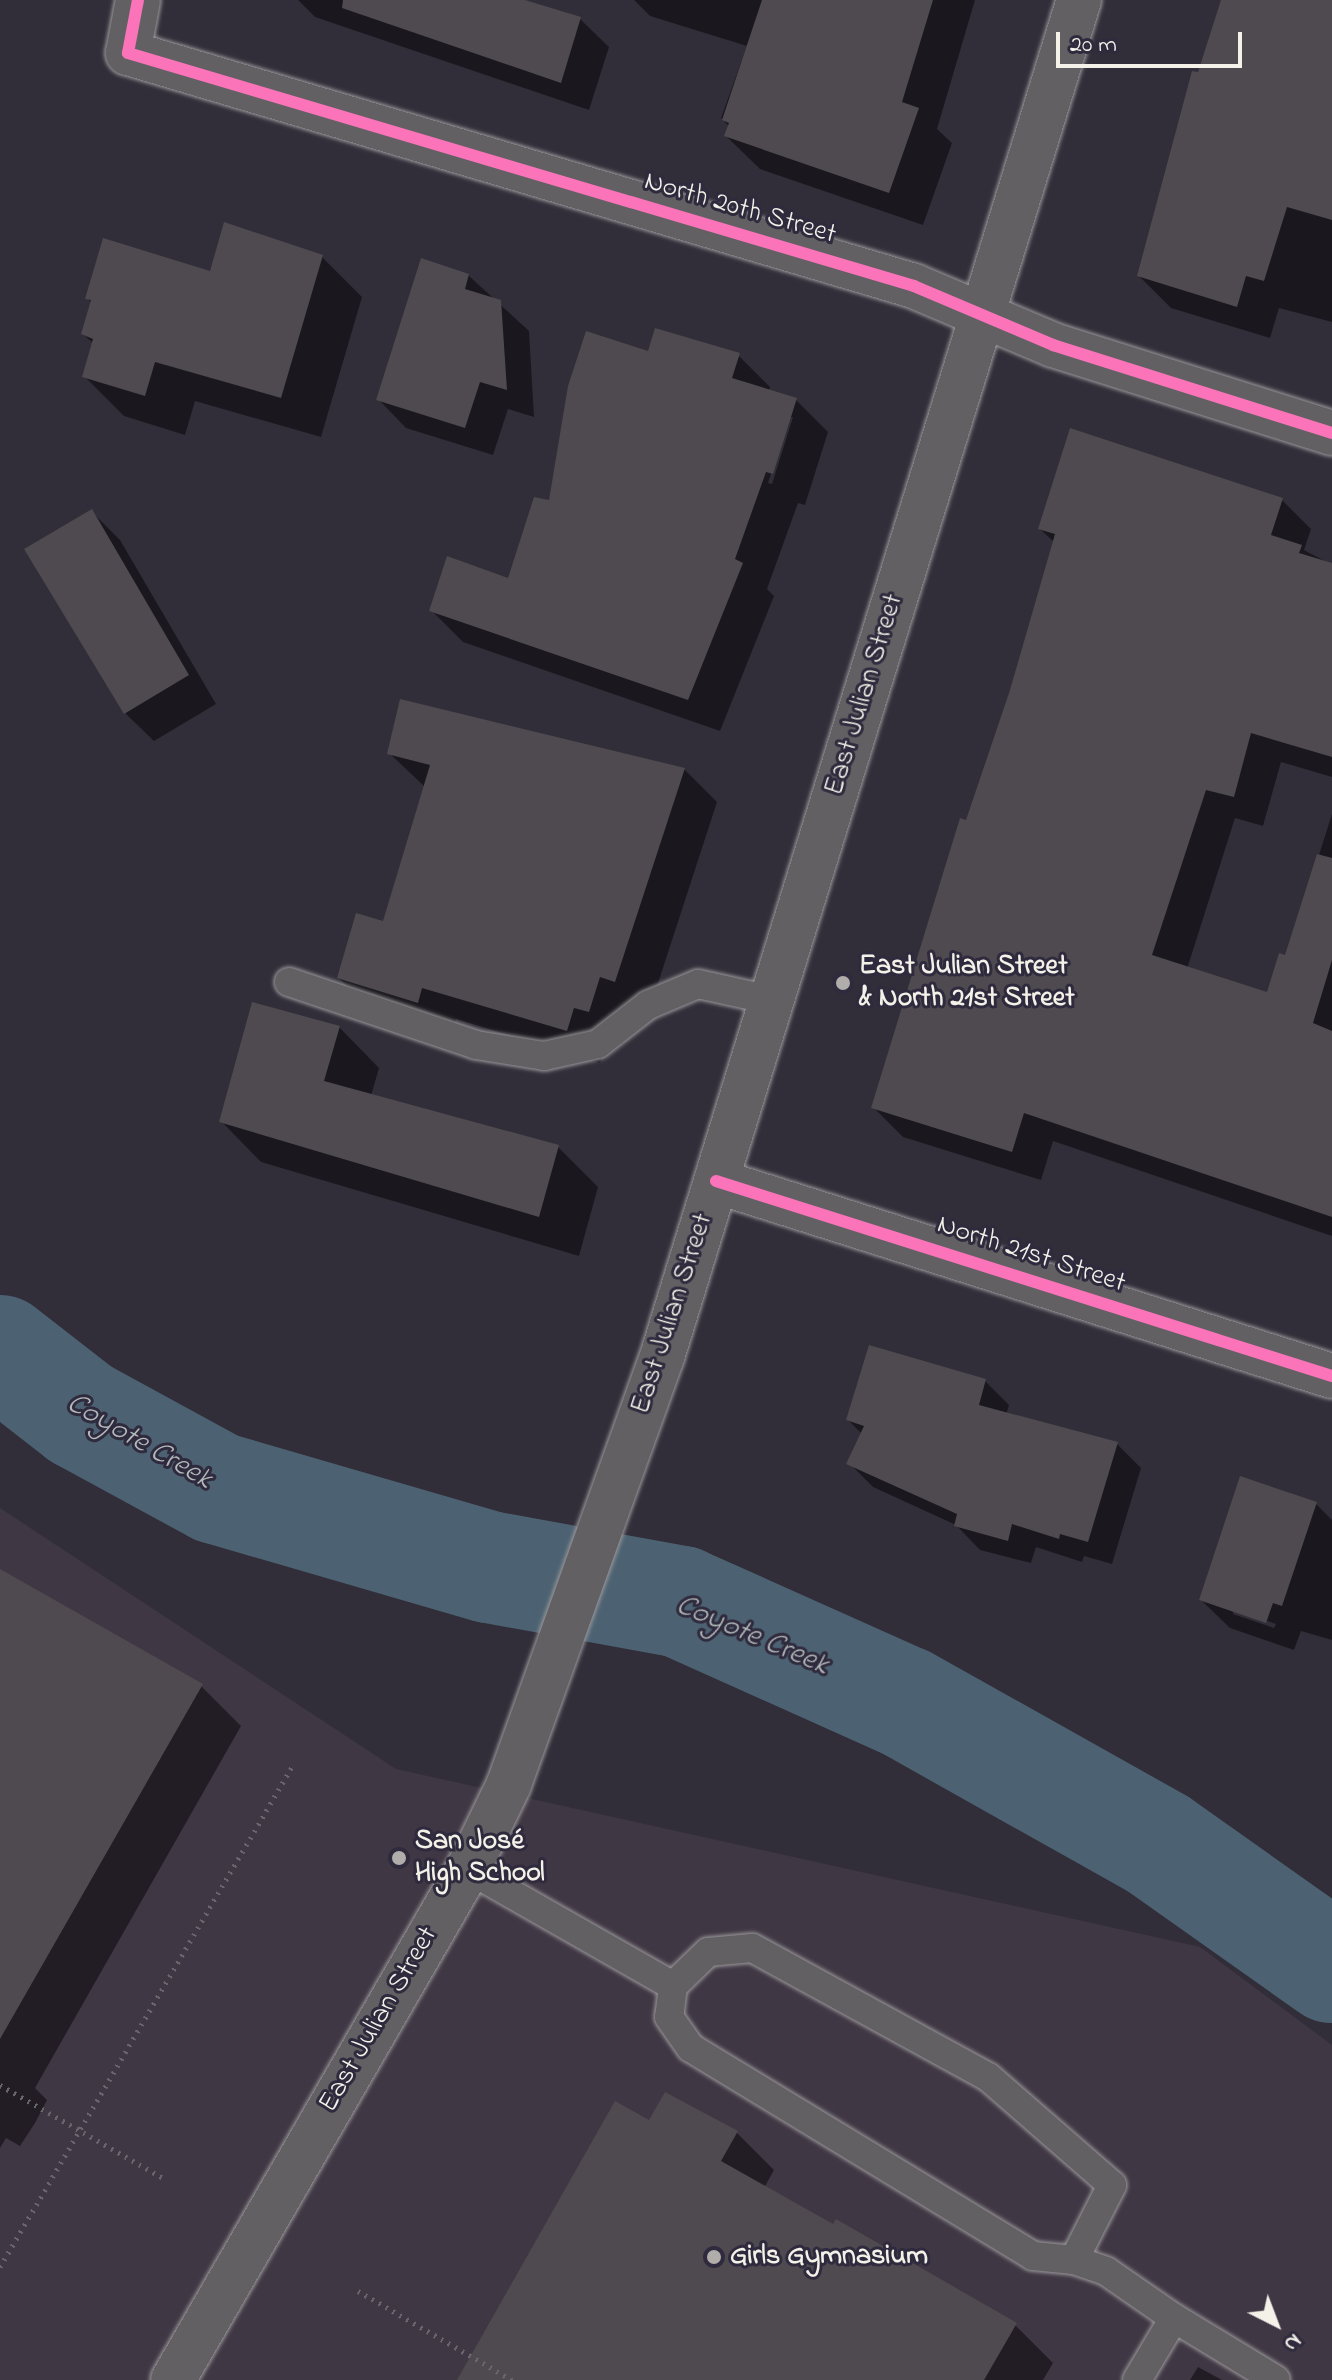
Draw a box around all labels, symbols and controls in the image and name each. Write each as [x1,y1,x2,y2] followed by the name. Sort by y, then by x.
[1060,16,1246,66] scale bar
[1070,28,1117,63] text: 20 m
[640,166,840,252] street label: North 20th Street
[818,590,912,800] street label: East Julian Street
[859,950,1075,1016] place label: East Julian Street & North 21st Street
[834,974,852,992] marker: East Julian Street & North 21st Street
[933,1209,1129,1301] street label: North 21st Street
[625,1210,721,1418] street label: East Julian Street
[60,1386,218,1498] water label: Coyote Creek
[670,1588,834,1684] water label: Coyote Creek
[415,1825,545,1891] place label: San José High School
[390,1849,408,1867] marker: San José High School
[312,1921,446,2119] street label: East Julian Street
[730,2240,928,2274] place label: Girls Gymnasium
[705,2248,723,2266] marker: Girls Gymnasium
[1236,2284,1316,2364] north arrow
[1276,2325,1308,2359] text: N

